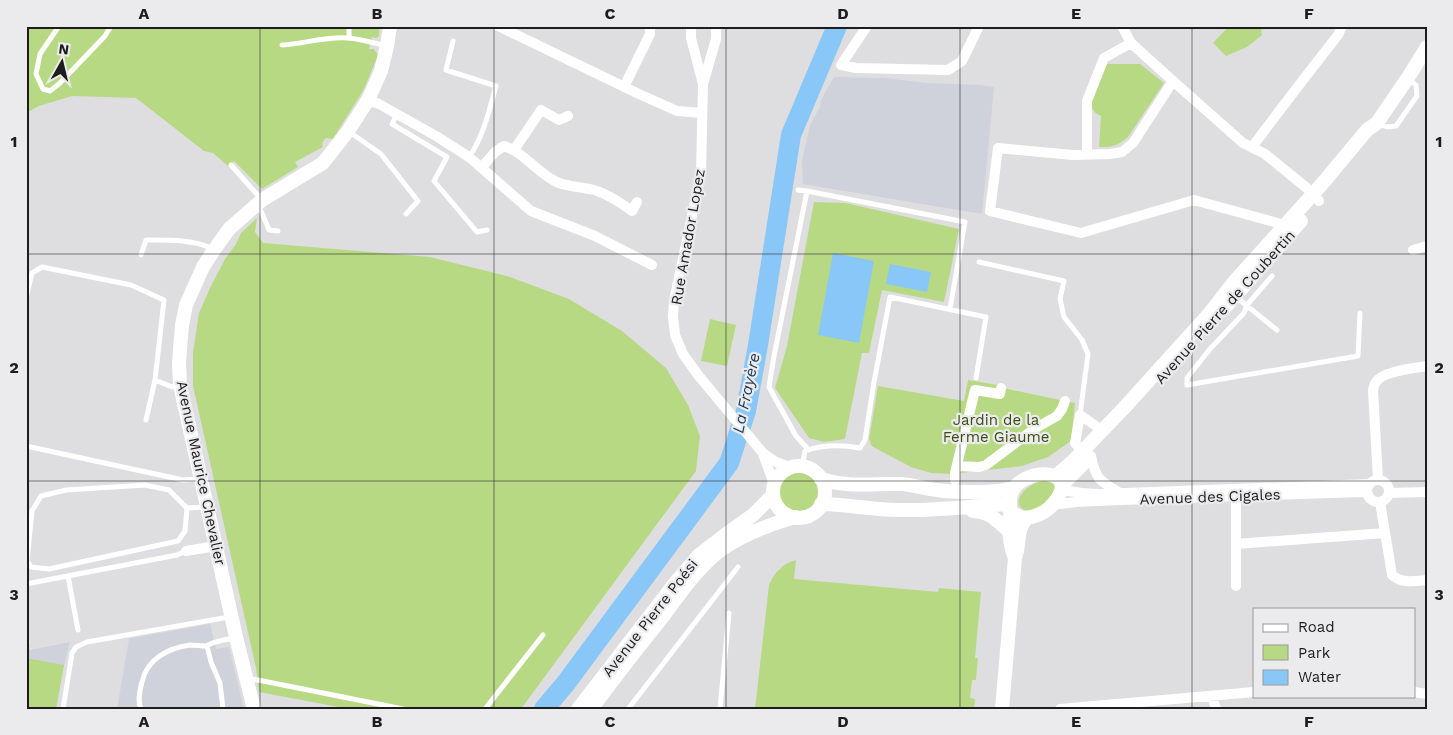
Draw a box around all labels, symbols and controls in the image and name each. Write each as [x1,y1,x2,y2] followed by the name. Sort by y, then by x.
[139,4,150,23] text: A
[372,4,383,23] text: B
[605,4,616,23] text: C
[837,4,849,23] text: D
[1071,4,1081,23] text: E
[1304,4,1314,23] text: F
[38,38,88,88] north arrow
[58,40,70,58] text: N
[11,132,17,151] text: 1
[1436,132,1442,151] text: 1
[667,167,709,307] street label: Rue Amador Lopez
[1151,226,1299,388] street label: Avenue Pierre de Coubertin
[728,351,764,435] water label: La Frayère
[9,358,19,377] text: 2
[1434,358,1444,377] text: 2
[173,379,229,567] street label: Avenue Maurice Chevalier
[943,411,1049,446] park label: Jardin de la Ferme Giaume
[1139,486,1281,508] street label: Avenue des Cigales
[598,556,702,680] street label: Avenue Pierre Poési
[9,585,19,604] text: 3
[1434,585,1444,604] text: 3
[1253,608,1416,698] legend
[1298,618,1335,636] text: Road
[1298,644,1331,662] text: Park
[1298,668,1341,686] text: Water
[139,712,150,731] text: A
[372,712,383,731] text: B
[605,712,616,731] text: C
[837,712,849,731] text: D
[1071,712,1081,731] text: E
[1304,712,1314,731] text: F

